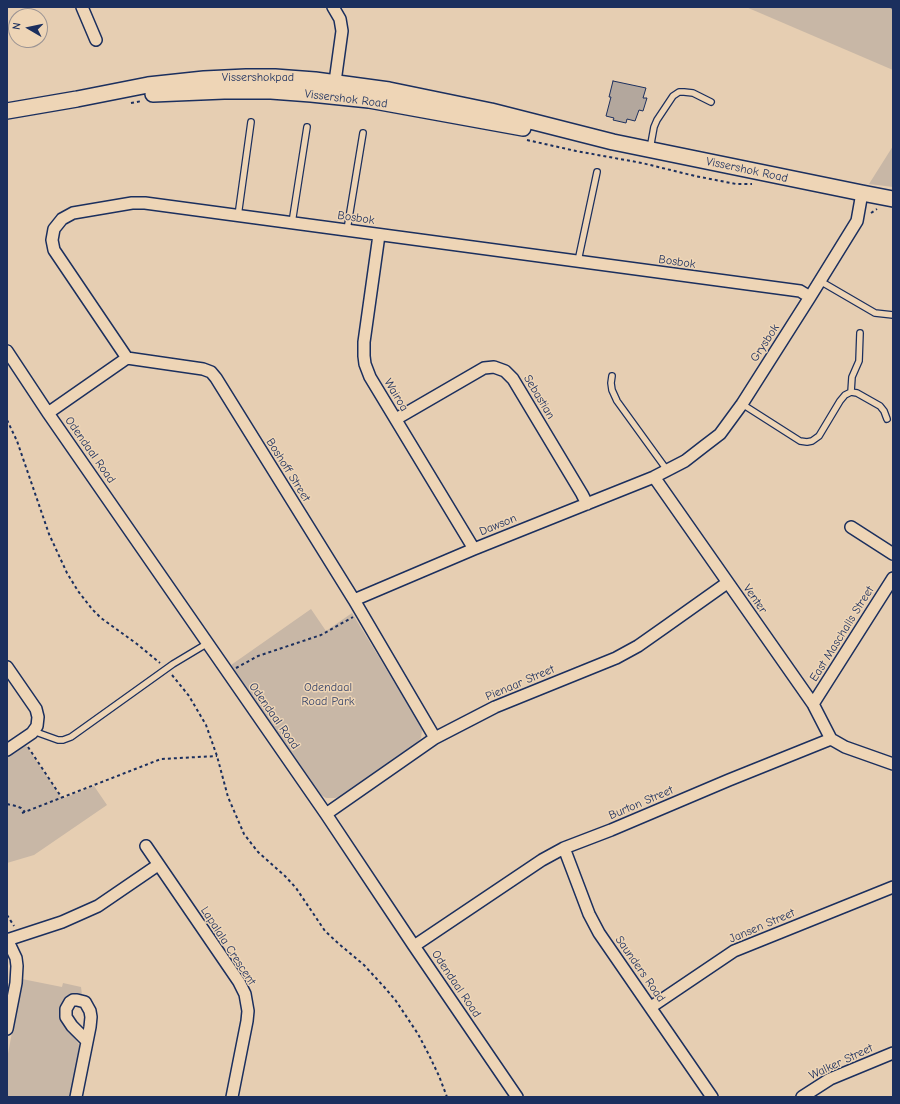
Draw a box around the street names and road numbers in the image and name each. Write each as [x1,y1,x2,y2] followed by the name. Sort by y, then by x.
[222,71,294,85] street label: Vissershokpad
[304,87,388,111] street label: Vissershok Road
[705,154,789,186] street label: Vissershok Road
[337,208,375,228] street label: Bosbok
[658,252,696,272] street label: Bosbok
[747,321,783,365] street label: Grysbok
[520,372,558,422] street label: Sebastian
[381,376,411,414] street label: Wairoa
[62,414,118,486] street label: Odendaal Road
[263,436,313,504] street label: Boshoff Street
[477,511,519,539] street label: Dawson
[740,582,770,616] street label: Venter
[807,584,877,684] street label: East Maschalls Street
[483,662,557,704] street label: Pienaar Street
[246,680,302,752] street label: Odendaal Road
[607,783,675,823] street label: Burton Street
[197,904,259,988] street label: Lapalala Crescent
[727,906,797,946] street label: Jansen Street
[612,933,668,1005] street label: Saunders Road
[428,948,484,1020] street label: Odendaal Road
[807,1041,875,1083] street label: Walker Street

